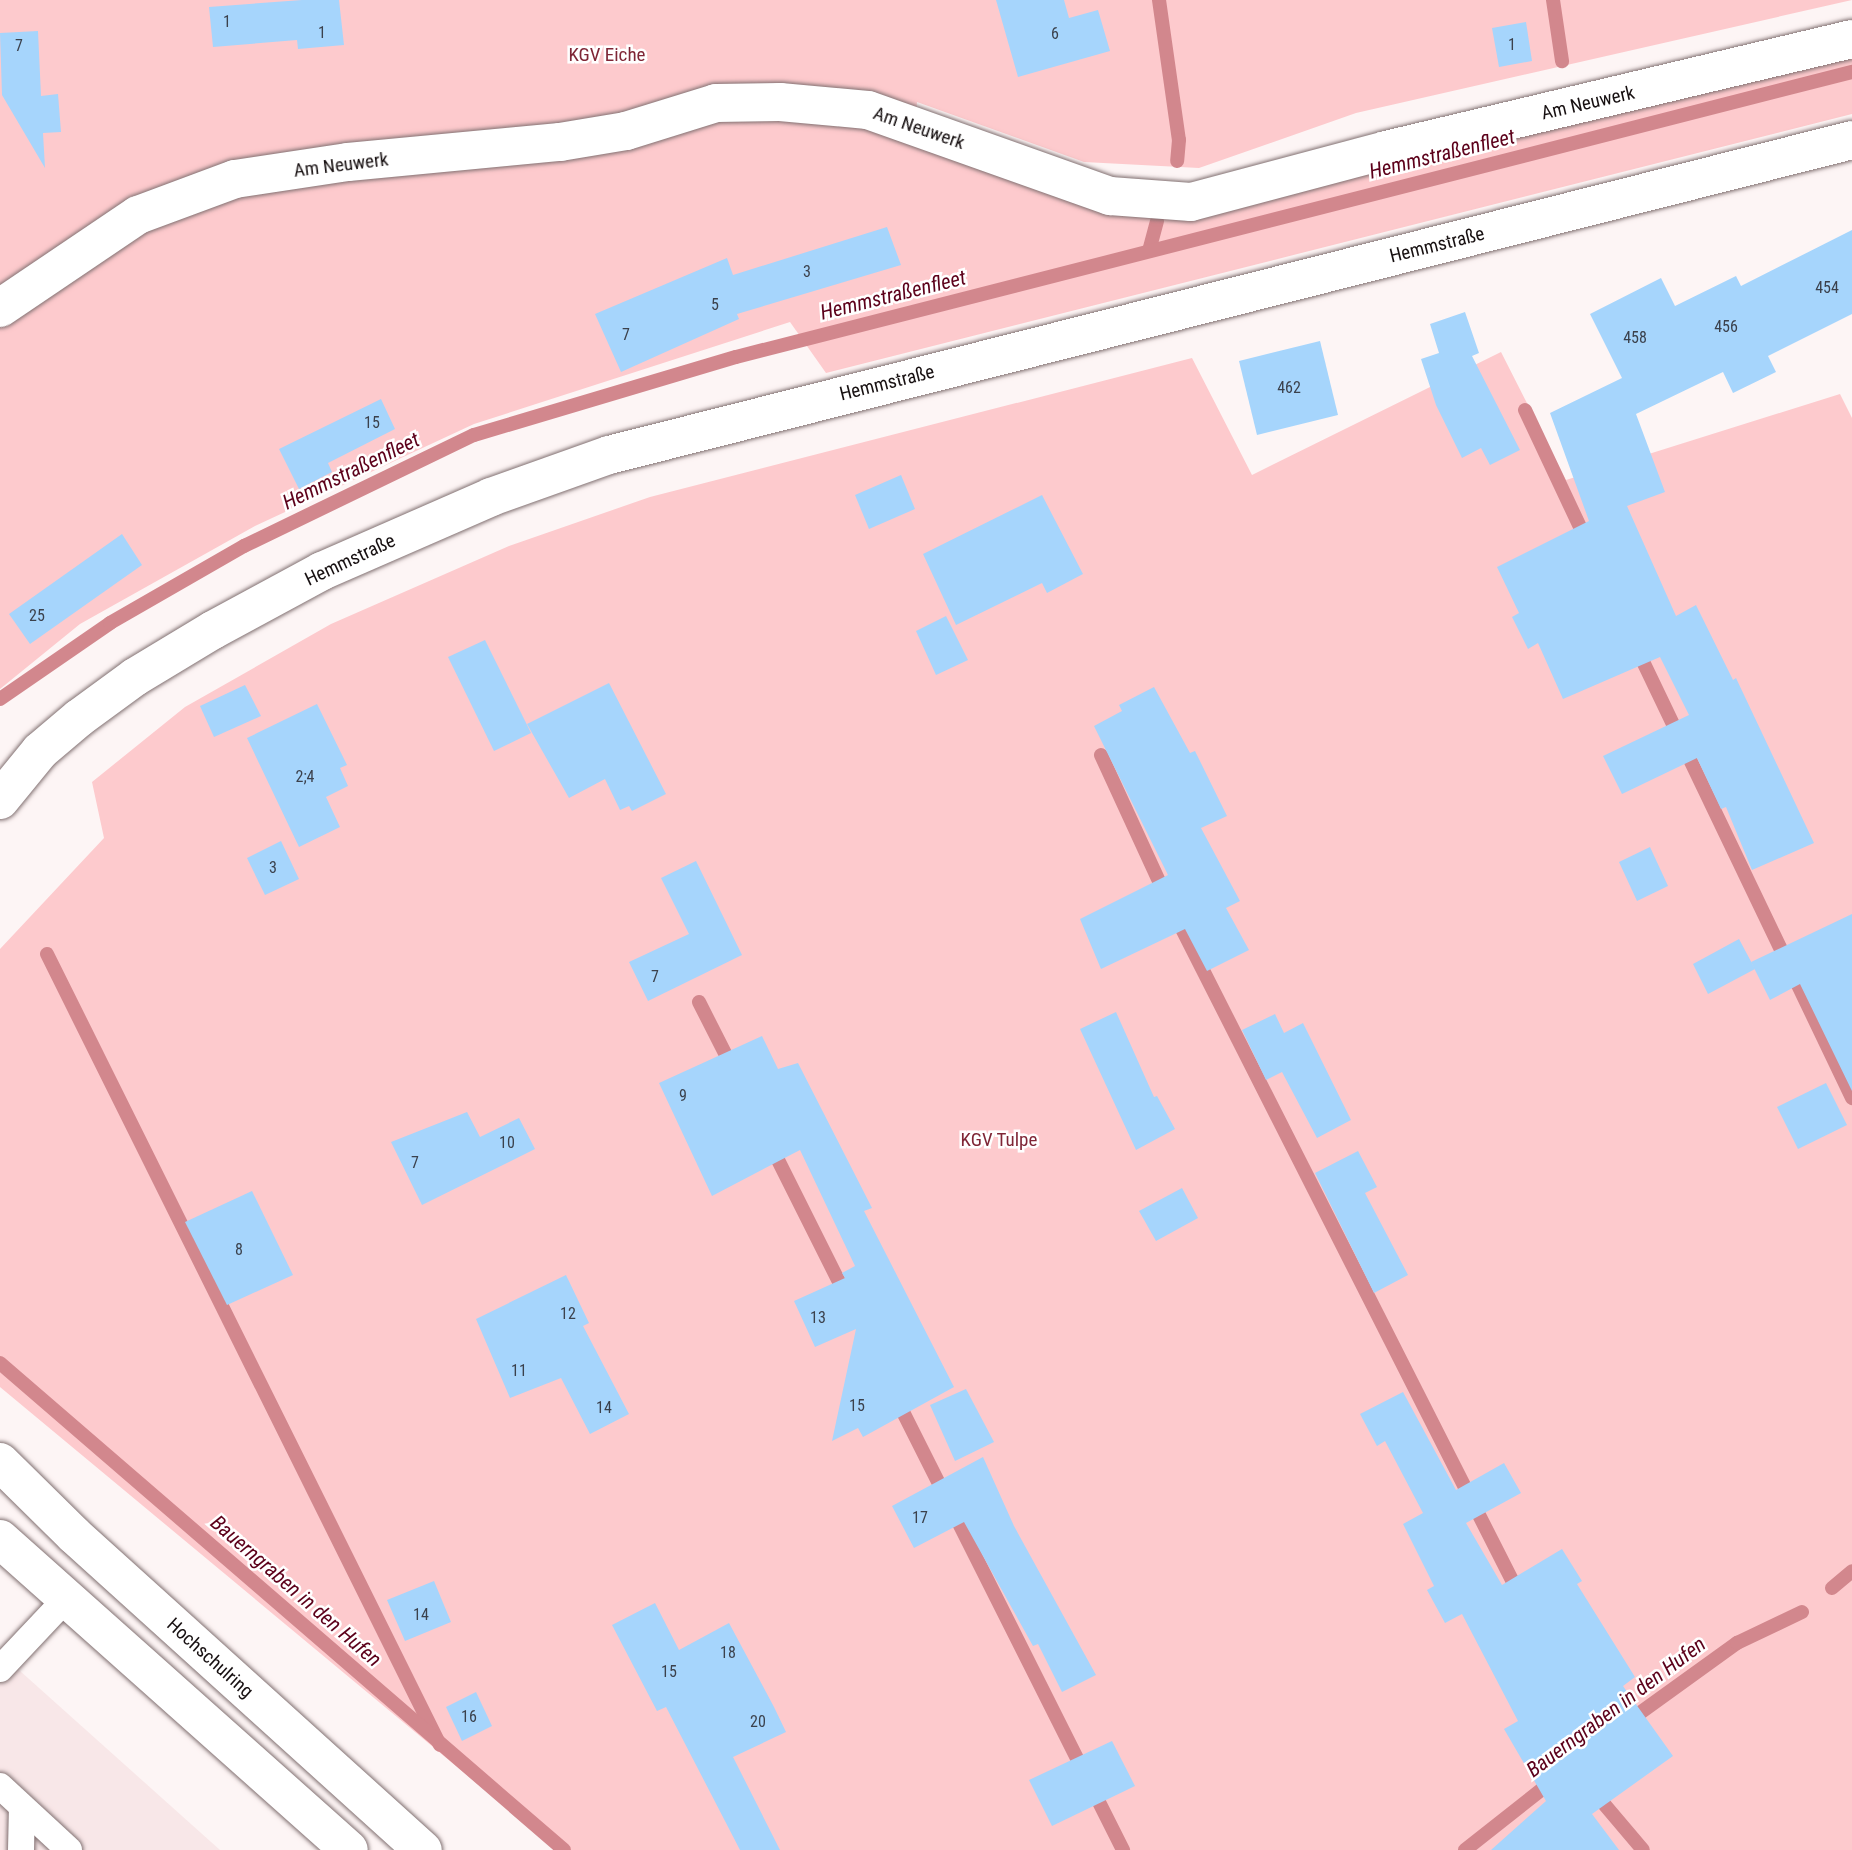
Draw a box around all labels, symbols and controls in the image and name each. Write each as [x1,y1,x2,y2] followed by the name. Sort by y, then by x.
[223,12,231,32] house number: 1
[318,23,326,43] house number: 1
[1051,24,1059,44] house number: 6
[1508,35,1516,55] house number: 1
[15,36,23,56] house number: 7
[569,44,645,66] park label: KGV Eiche
[1539,81,1637,125] street label: Am Neuwerk
[870,102,968,154] street label: Am Neuwerk
[1367,124,1517,184] water label: Hemmstraßenfleet
[292,148,390,182] street label: Am Neuwerk
[1387,222,1487,268] street label: Hemmstraße
[803,262,811,282] house number: 3
[818,265,968,325] water label: Hemmstraßenfleet
[1815,278,1839,298] house number: 454
[711,295,719,315] house number: 5
[1714,317,1738,337] house number: 456
[622,325,630,345] house number: 7
[1623,328,1647,348] house number: 458
[837,360,937,406] street label: Hemmstraße
[1277,378,1301,398] house number: 462
[364,413,380,433] house number: 15
[278,427,424,515] water label: Hemmstraßenfleet
[301,529,399,591] street label: Hemmstraße
[29,606,45,626] house number: 25
[295,767,315,787] house number: 2;4
[269,858,277,878] house number: 3
[651,967,659,987] house number: 7
[679,1086,687,1106] house number: 9
[960,1129,1038,1151] park label: KGV Tulpe
[499,1133,515,1153] house number: 10
[411,1153,419,1173] house number: 7
[235,1240,243,1260] house number: 8
[560,1304,576,1324] house number: 12
[810,1308,826,1328] house number: 13
[511,1361,527,1381] house number: 11
[849,1396,865,1416] house number: 15
[596,1398,612,1418] house number: 14
[912,1508,928,1528] house number: 17
[206,1510,386,1672] water label: Bauerngraben in den Hufen
[413,1605,429,1625] house number: 14
[162,1613,258,1703] street label: Hochschulring
[1521,1631,1711,1783] water label: Bauerngraben in den Hufen
[720,1643,736,1663] house number: 18
[661,1662,677,1682] house number: 15
[461,1707,477,1727] house number: 16
[750,1712,766,1732] house number: 20

